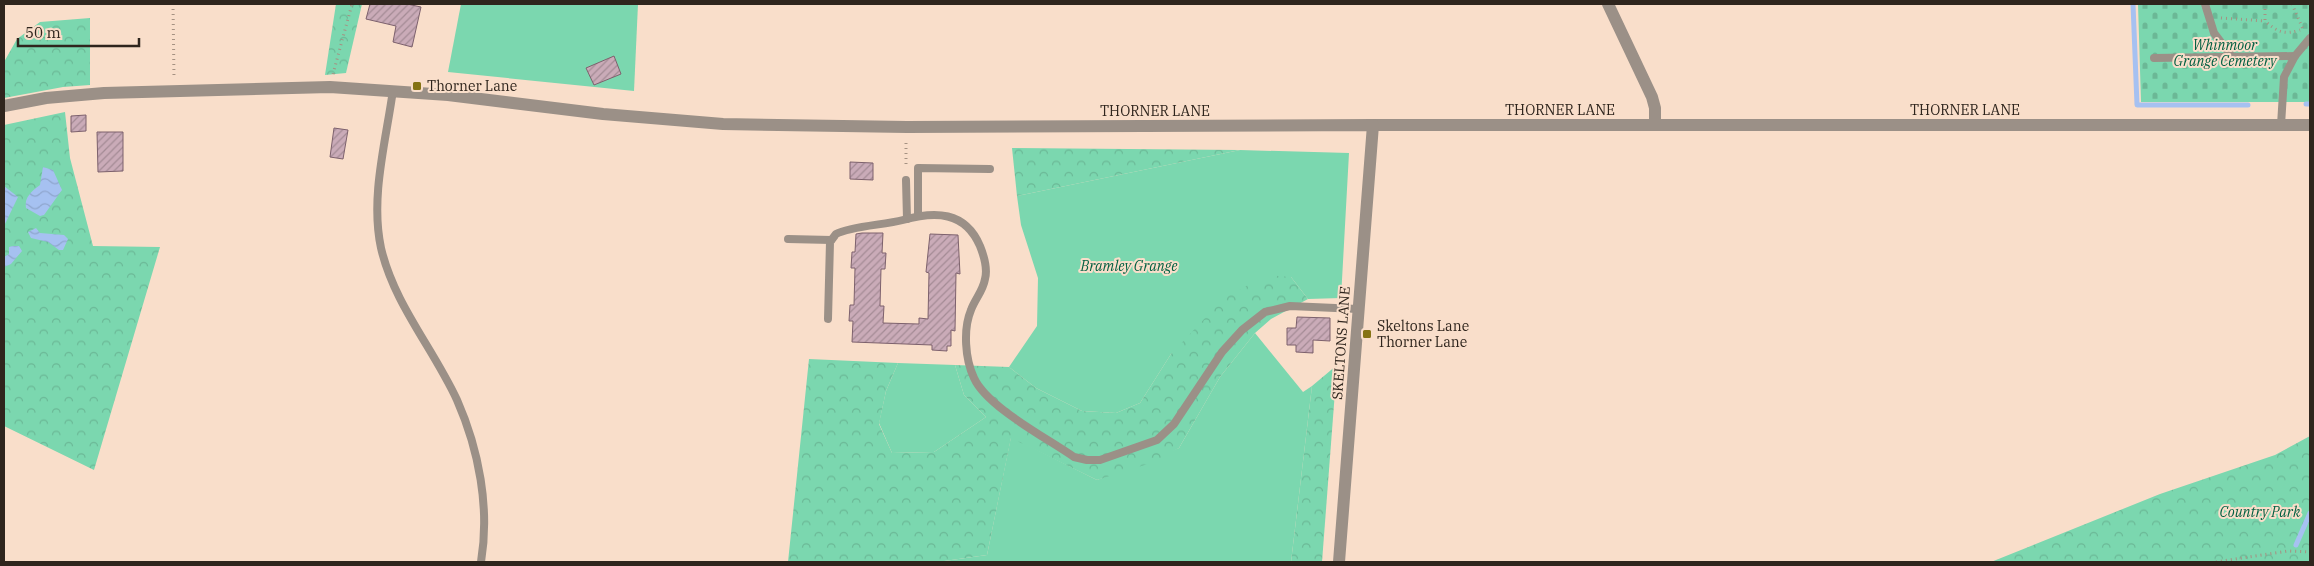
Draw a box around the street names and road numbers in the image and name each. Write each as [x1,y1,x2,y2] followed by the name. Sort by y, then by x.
[1505,101,1615,119] street label: THORNER LANE
[1910,101,2020,119] street label: THORNER LANE
[1100,102,1210,120] street label: THORNER LANE
[1328,286,1354,400] street label: SKELTONS LANE

